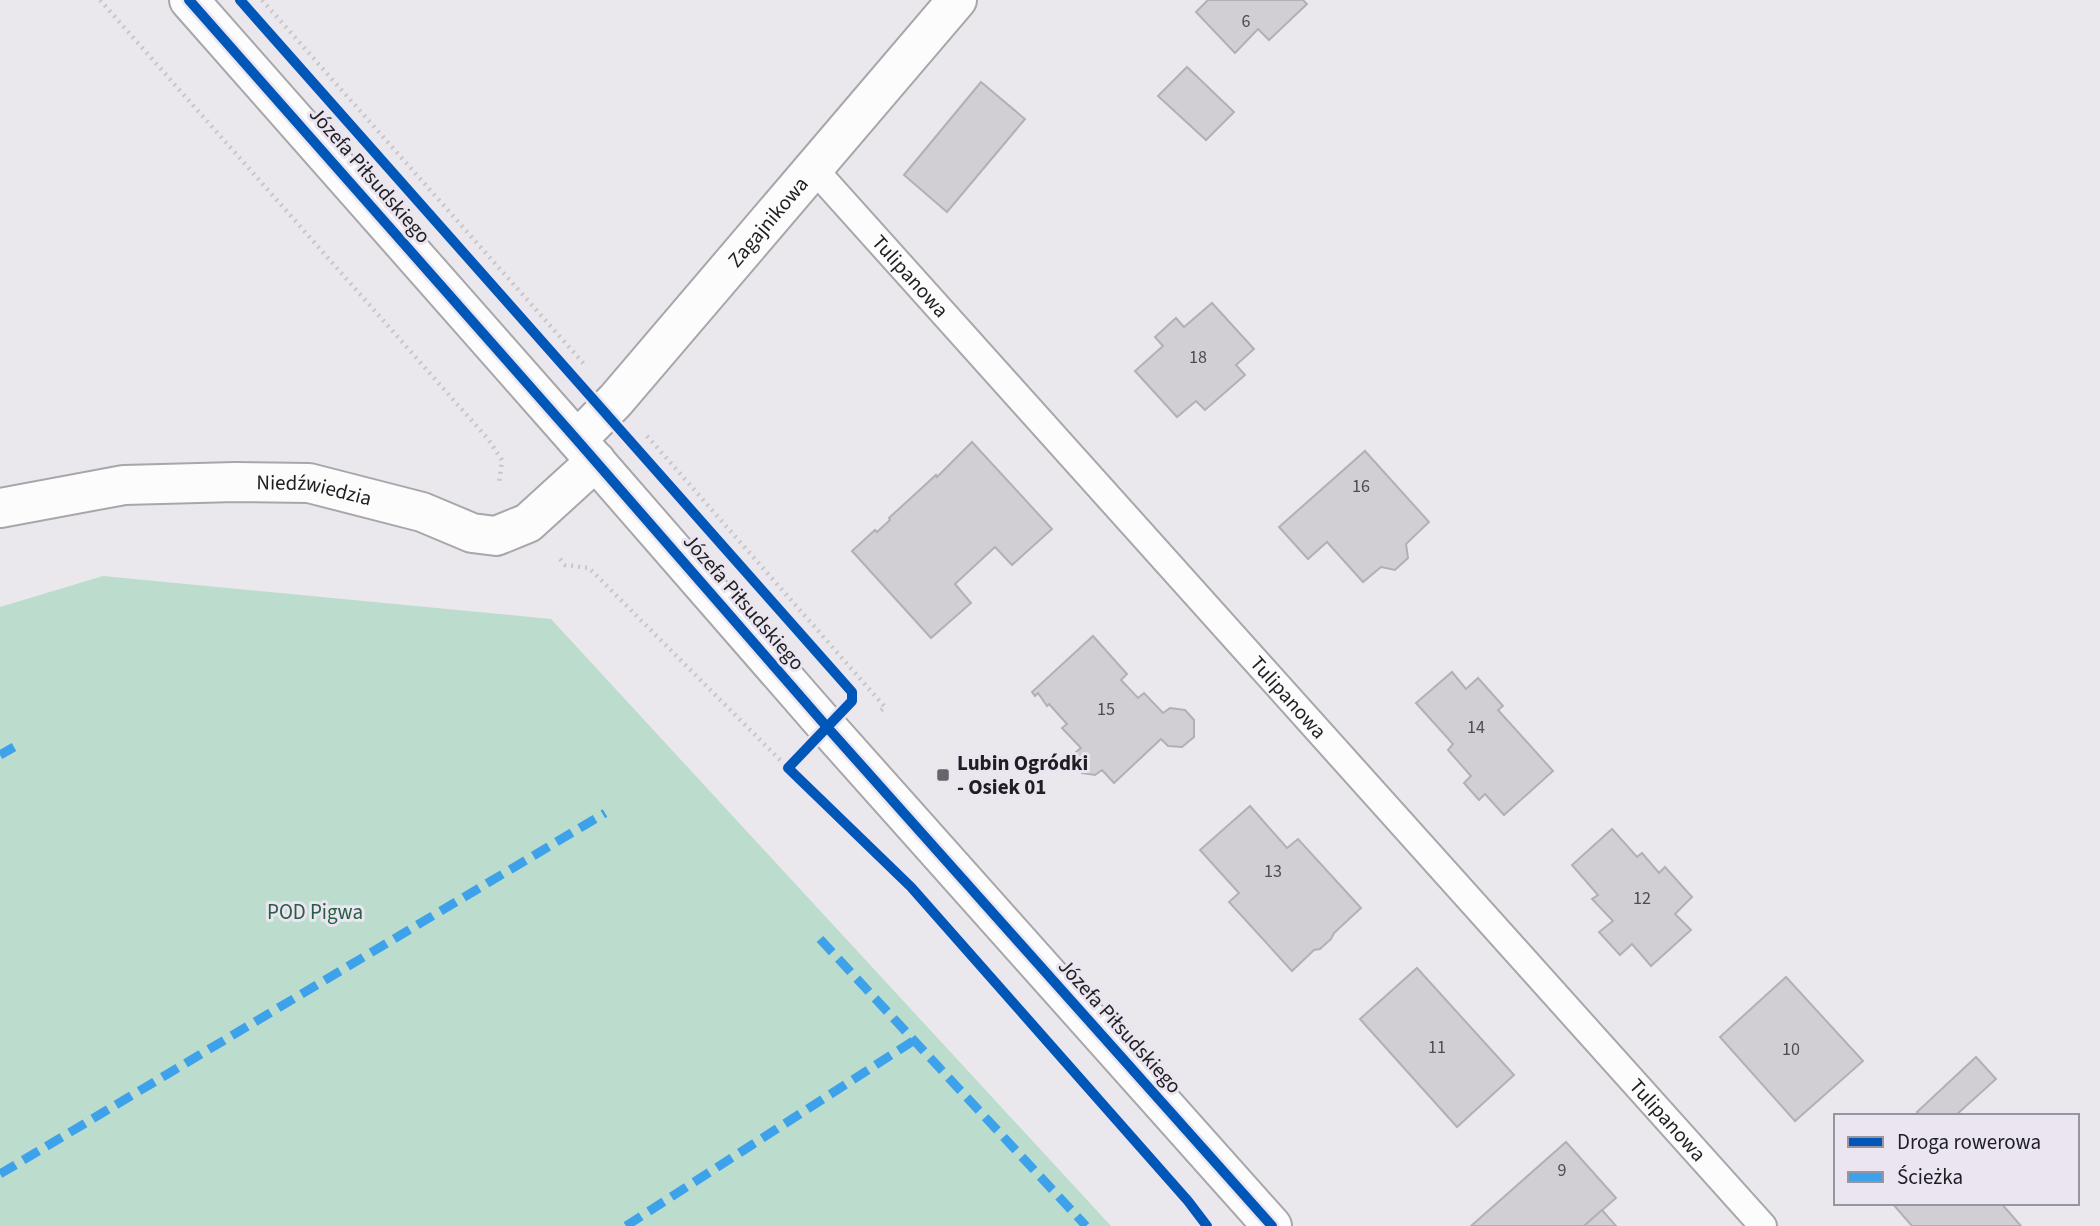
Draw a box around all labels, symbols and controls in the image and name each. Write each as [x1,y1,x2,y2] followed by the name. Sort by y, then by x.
[1242,9,1251,34] house number: 6
[302,100,438,250] street label: Józefa Piłsudskiego
[720,170,815,274] street label: Zagajnikowa
[865,228,956,324] street label: Tulipanowa
[1189,345,1207,370] house number: 18
[256,467,375,514] street label: Niedźwiedzia
[1352,474,1370,499] house number: 16
[676,527,812,677] street label: Józefa Piłsudskiego
[1243,649,1334,745] street label: Tulipanowa
[1097,697,1115,722] house number: 15
[1467,715,1485,740] house number: 14
[957,748,1088,802] place label: Lubin Ogródki - Osiek 01
[935,767,951,783] marker: Lubin Ogródki - Osiek 01
[1264,859,1282,884] house number: 13
[1633,886,1651,911] house number: 12
[267,897,363,927] park label: POD Pigwa
[1051,952,1189,1100] street label: Józefa Piłsudskiego
[1428,1035,1446,1060] house number: 11
[1782,1037,1800,1062] house number: 10
[1622,1072,1713,1168] street label: Tulipanowa
[1834,1114,2079,1205] legend
[1897,1127,2041,1157] text: Droga rowerowa
[1558,1158,1567,1183] house number: 9
[1897,1162,1963,1192] text: Ścieżka

